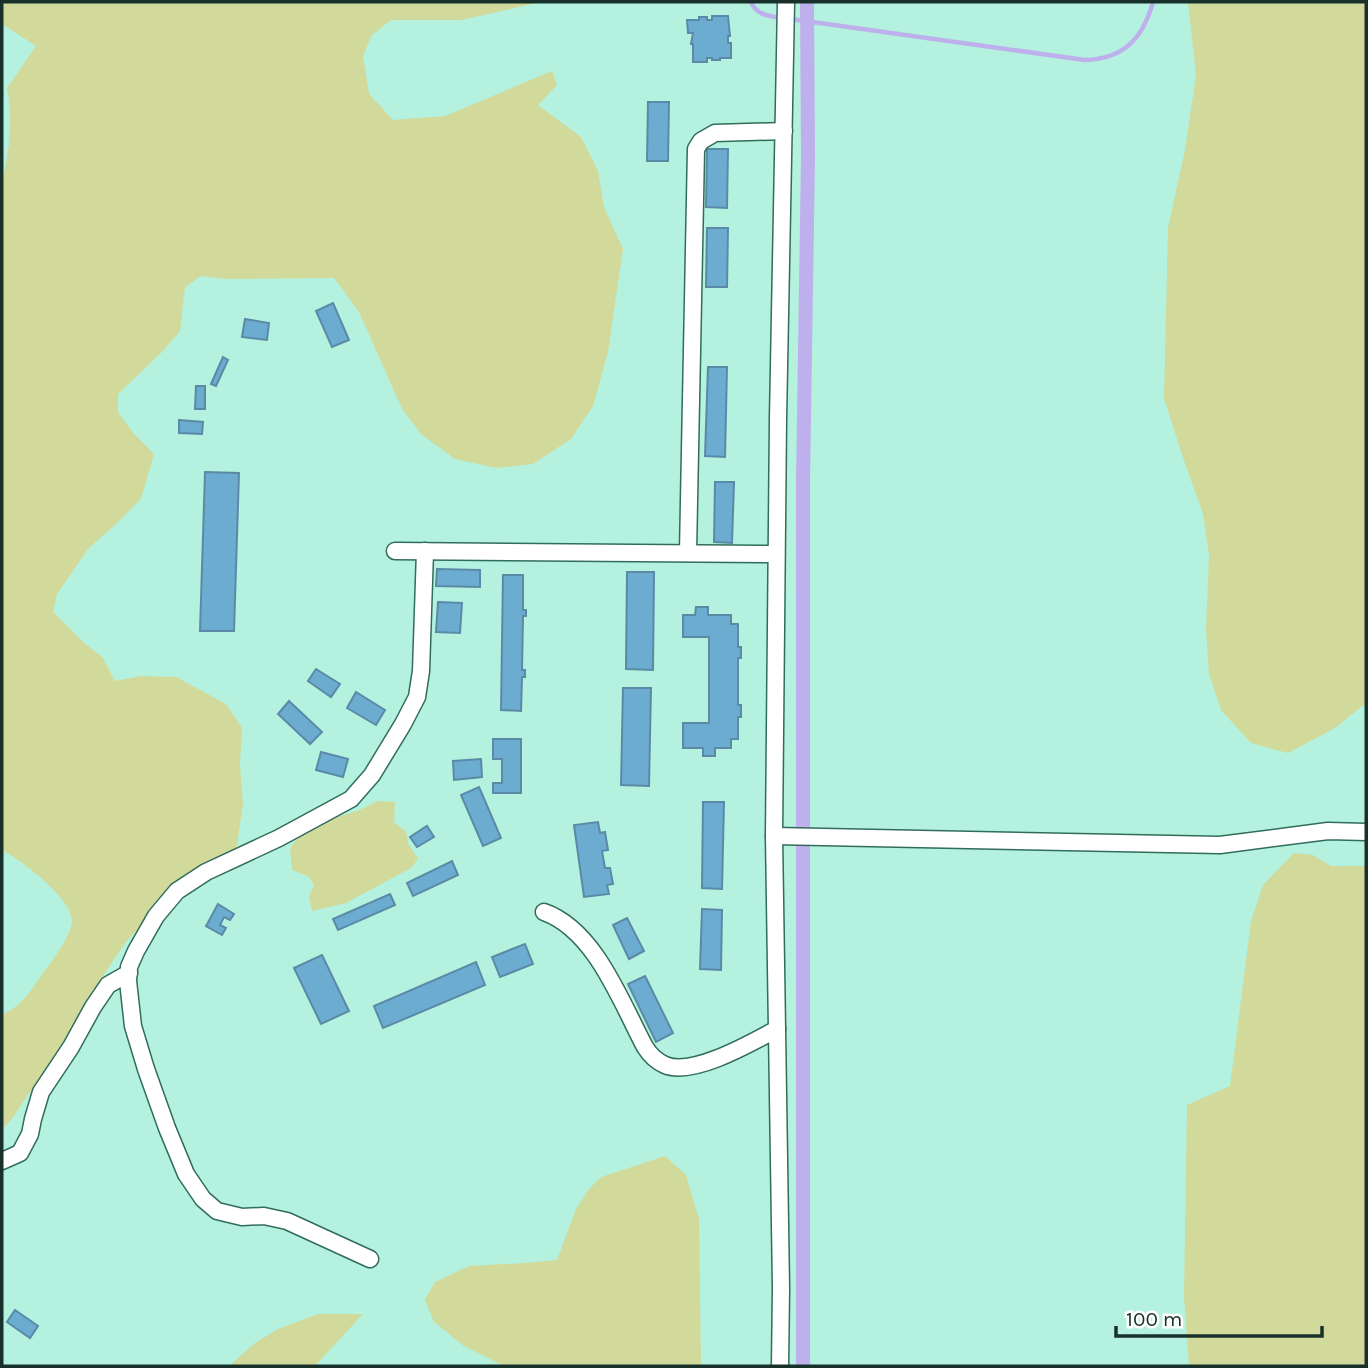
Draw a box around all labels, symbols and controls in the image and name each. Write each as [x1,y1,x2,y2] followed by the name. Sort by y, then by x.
[1116,1294,1322,1338] scale bar
[1126,1307,1183,1331] text: 100 m

